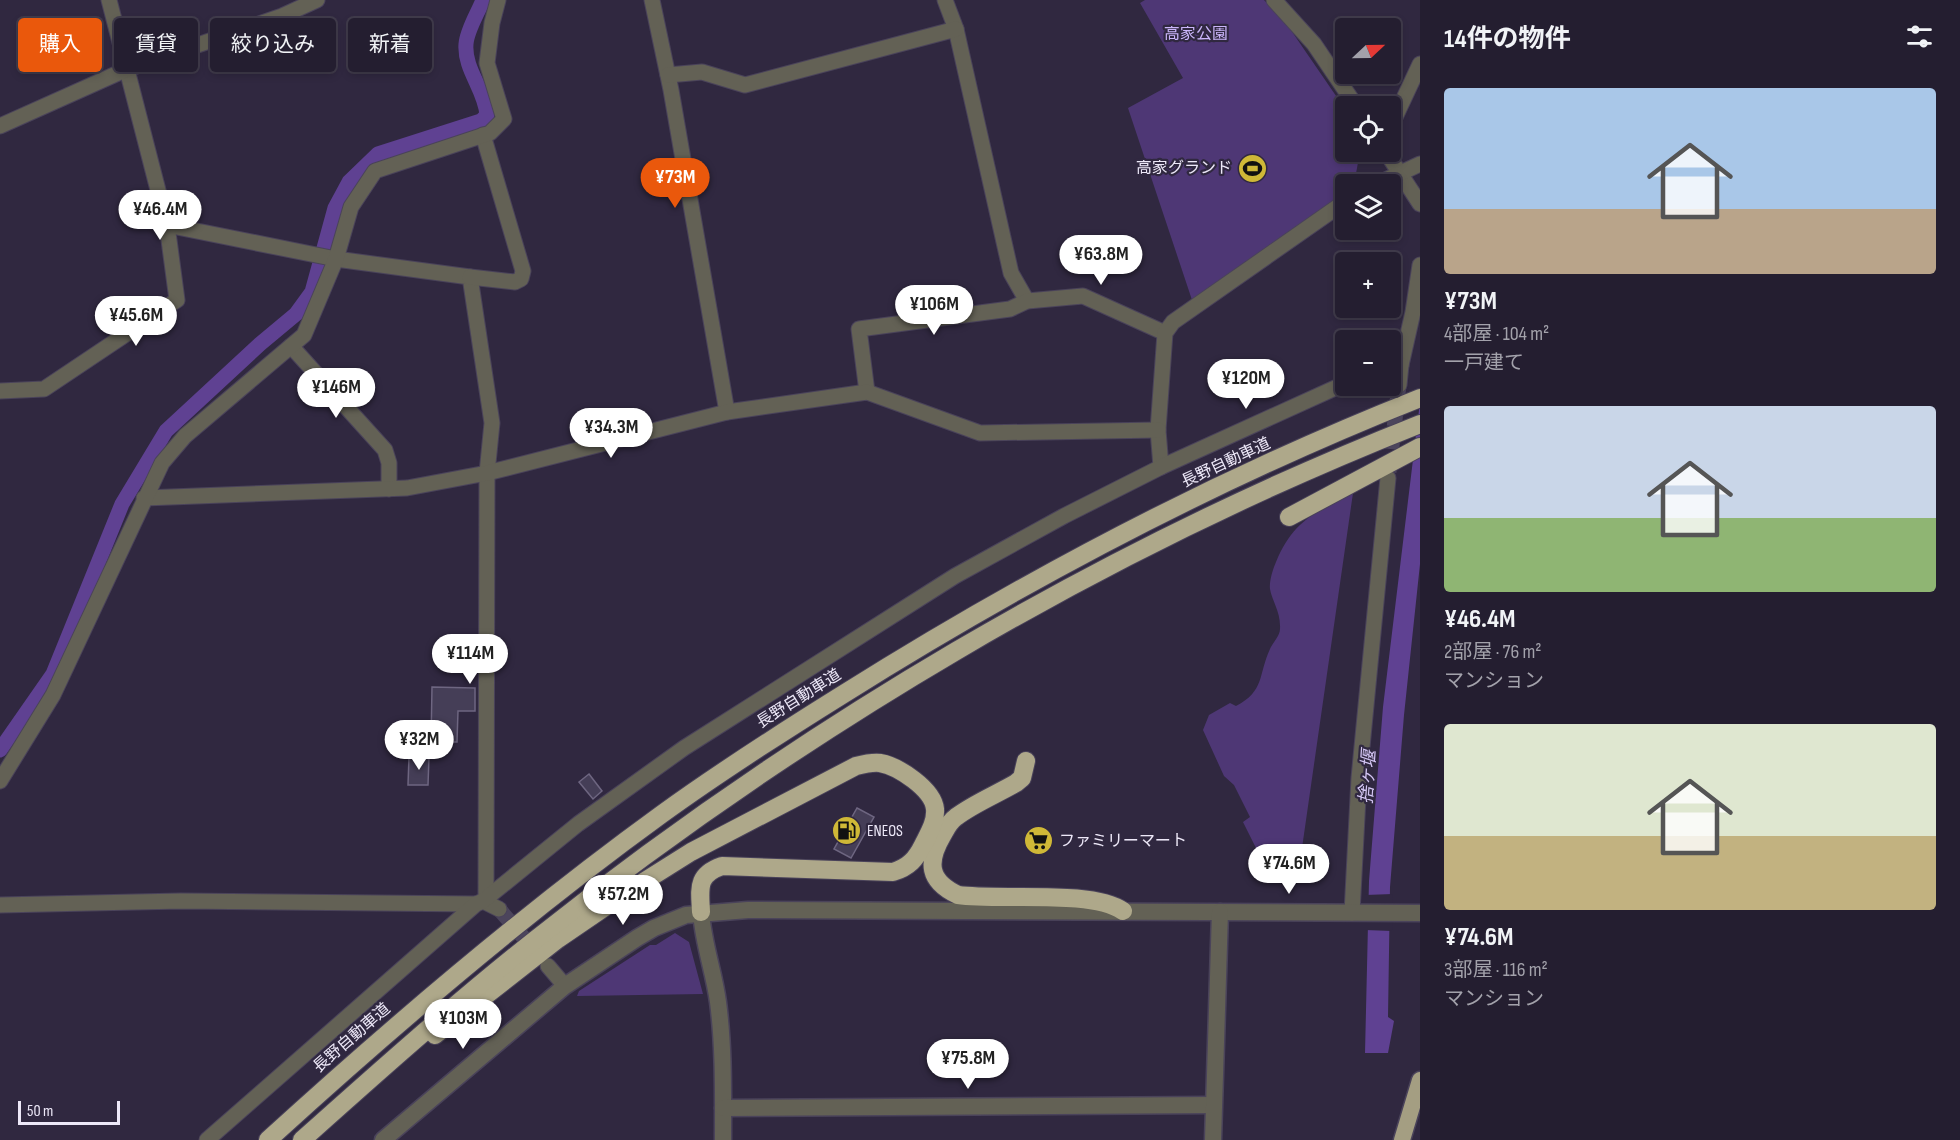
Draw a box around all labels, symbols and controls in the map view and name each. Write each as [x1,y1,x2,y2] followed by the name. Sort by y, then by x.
[18,18,102,72] chip: 購入
[114,18,198,72] chip: 賃貸
[210,18,336,72] chip: 絞り込み
[348,18,432,72] chip: 新着
[1335,18,1401,84] north arrow
[1335,18,1401,396] map controls
[1903,20,1936,53] icon: filters
[1444,24,1571,55] text: 14件の物件
[1164,25,1228,44] park label: 高家公園
[1335,96,1401,162] button: locate
[1636,127,1744,235] icon: home
[1237,152,1269,184] sports icon: 高家グランド
[639,158,711,209] pin: ¥73M
[1136,159,1232,178] place label: 高家グランド
[655,165,695,189] text: ¥73M
[1335,174,1401,240] button: layers
[111,190,209,241] pin: ¥46.4M
[133,197,187,221] text: ¥46.4M
[1052,235,1150,286] pin: ¥63.8M
[1073,242,1129,266] text: ¥63.8M
[1335,252,1401,318] button: +
[892,285,976,336] pin: ¥106M
[1444,286,1497,317] text: ¥73M
[909,292,959,316] text: ¥106M
[87,296,185,347] pin: ¥45.6M
[109,303,163,327] text: ¥45.6M
[1444,322,1549,346] text: 4部屋 · 104 m²
[1335,330,1401,396] button: −
[1444,351,1524,375] text: 一戸建て
[1204,359,1288,410] pin: ¥120M
[1221,366,1271,390] text: ¥120M
[294,368,378,419] pin: ¥146M
[311,375,361,399] text: ¥146M
[562,408,660,459] pin: ¥34.3M
[584,415,638,439] text: ¥34.3M
[1178,434,1274,492] street label: 長野自動車道
[1636,445,1744,553] icon: home
[1444,604,1515,635] text: ¥46.4M
[428,634,512,685] pin: ¥114M
[1444,640,1542,664] text: 2部屋 · 76 m²
[446,641,494,665] text: ¥114M
[753,666,845,732] street label: 長野自動車道
[1444,669,1544,693] text: マンション
[383,720,455,771] pin: ¥32M
[399,727,439,751] text: ¥32M
[1356,746,1381,805] water label: 捨ヶ堰
[1636,763,1744,871] icon: home
[830,815,862,847] fuel station icon: ENEOS
[867,822,903,841] place label: ENEOS
[1022,825,1054,857] supermarket icon: ファミリーマート
[1059,832,1187,851] place label: ファミリーマート
[1240,844,1338,895] pin: ¥74.6M
[1262,851,1316,875] text: ¥74.6M
[574,875,672,926] pin: ¥57.2M
[597,882,649,906] text: ¥57.2M
[1444,922,1514,953] text: ¥74.6M
[1444,958,1548,982] text: 3部屋 · 116 m²
[1444,987,1544,1011] text: マンション
[310,999,394,1077] street label: 長野自動車道
[421,999,505,1050] pin: ¥103M
[438,1006,488,1030] text: ¥103M
[919,1039,1017,1090] pin: ¥75.8M
[941,1046,995,1070] text: ¥75.8M
[18,1098,120,1126] scale bar
[27,1102,53,1121] text: 50 m

